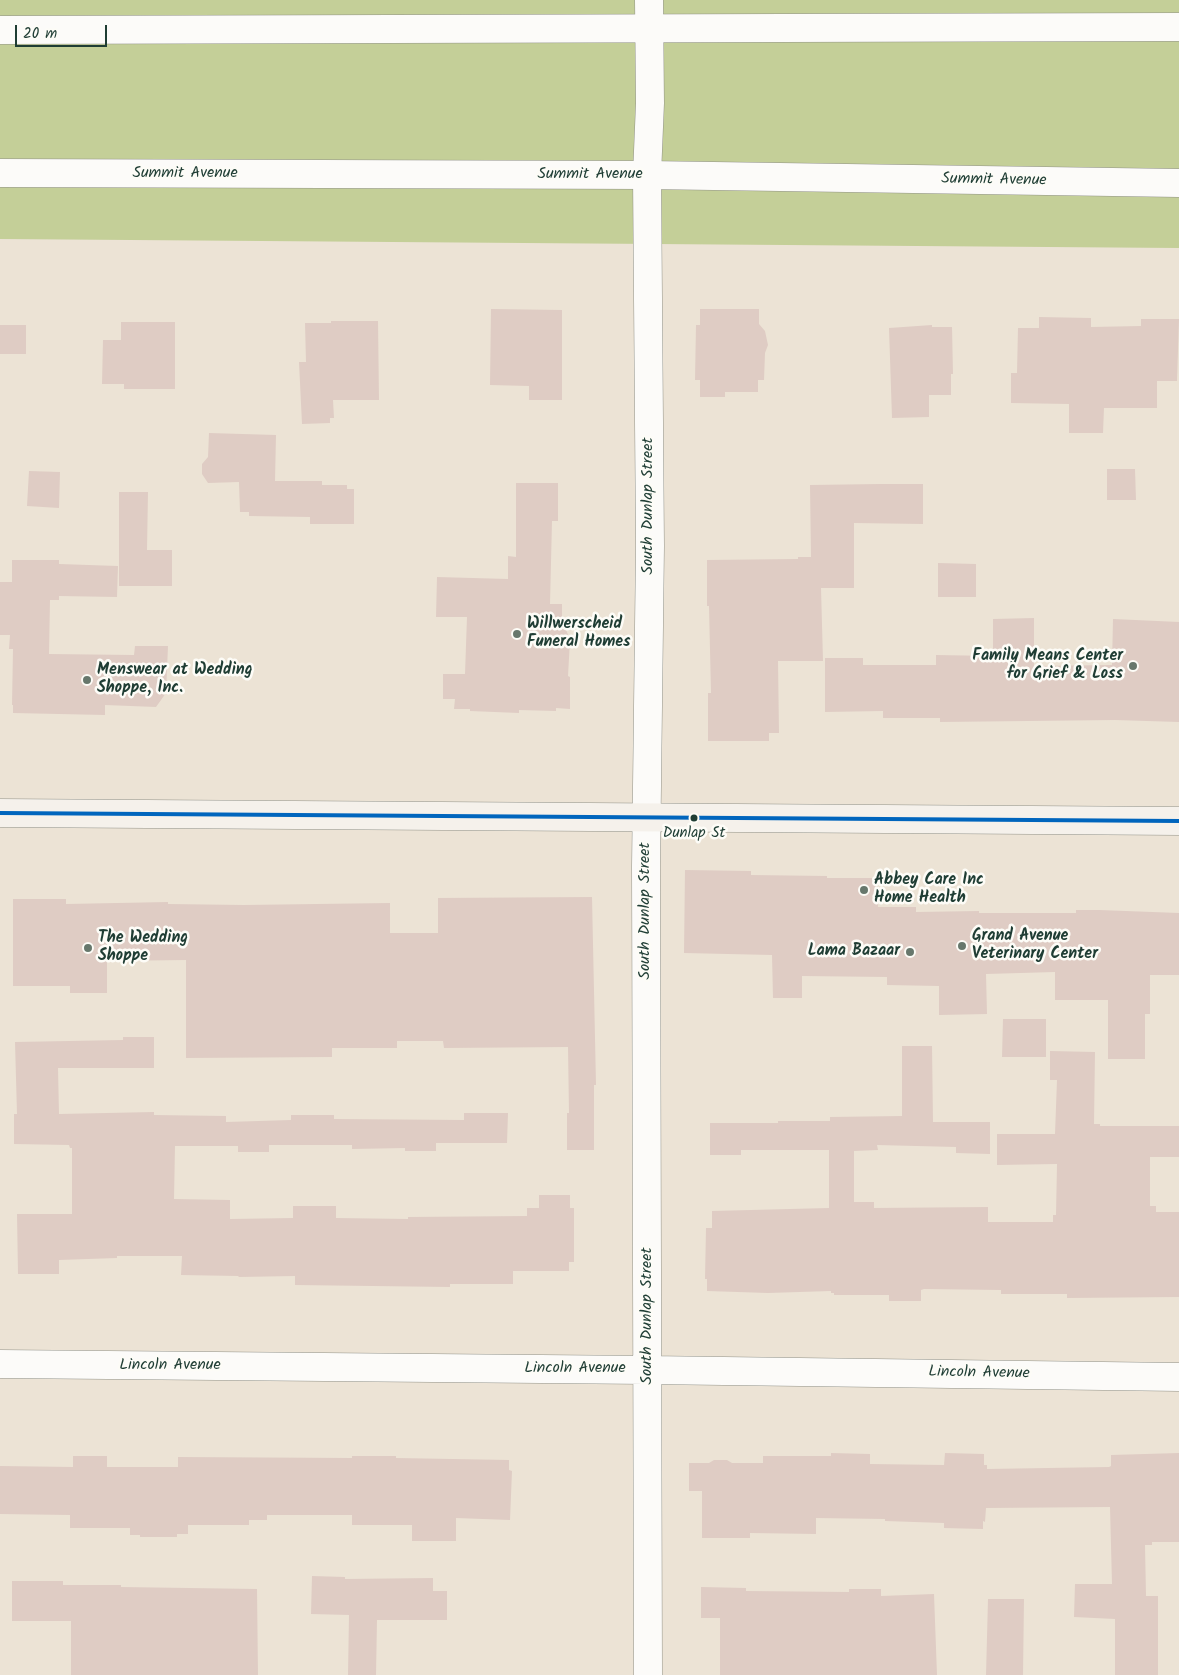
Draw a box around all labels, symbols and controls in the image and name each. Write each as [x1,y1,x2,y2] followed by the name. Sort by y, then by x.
[18,15,110,47] scale bar
[23,22,57,46] text: 20 m
[132,164,238,184] street label: Summit Avenue
[537,165,643,185] street label: Summit Avenue
[941,170,1047,192] street label: Summit Avenue
[639,437,659,575] street label: South Dunlap Street
[527,615,631,653] place label: Willwerscheid Funeral Homes
[511,628,523,640] marker: Willwerscheid Funeral Homes
[972,647,1123,685] place label: Family Means Center for Grief & Loss
[1127,660,1139,672] marker: Family Means Center for Grief & Loss
[97,661,252,699] place label: Menswear at Wedding Shoppe, Inc.
[81,674,93,686] marker: Menswear at Wedding Shoppe, Inc.
[689,813,699,823] marker: Dunlap St
[663,825,725,843] place label: Dunlap St
[636,842,656,980] street label: South Dunlap Street
[874,871,984,909] place label: Abbey Care Inc Home Health
[858,884,870,896] marker: Abbey Care Inc Home Health
[972,927,1098,965] place label: Grand Avenue Veterinary Center
[98,929,188,967] place label: The Wedding Shoppe
[956,940,968,952] marker: Grand Avenue Veterinary Center
[82,942,94,954] marker: The Wedding Shoppe
[808,942,900,962] place label: Lama Bazaar
[904,946,916,958] marker: Lama Bazaar
[638,1247,658,1385] street label: South Dunlap Street
[119,1356,221,1376] street label: Lincoln Avenue
[524,1359,626,1379] street label: Lincoln Avenue
[928,1364,1030,1384] street label: Lincoln Avenue

